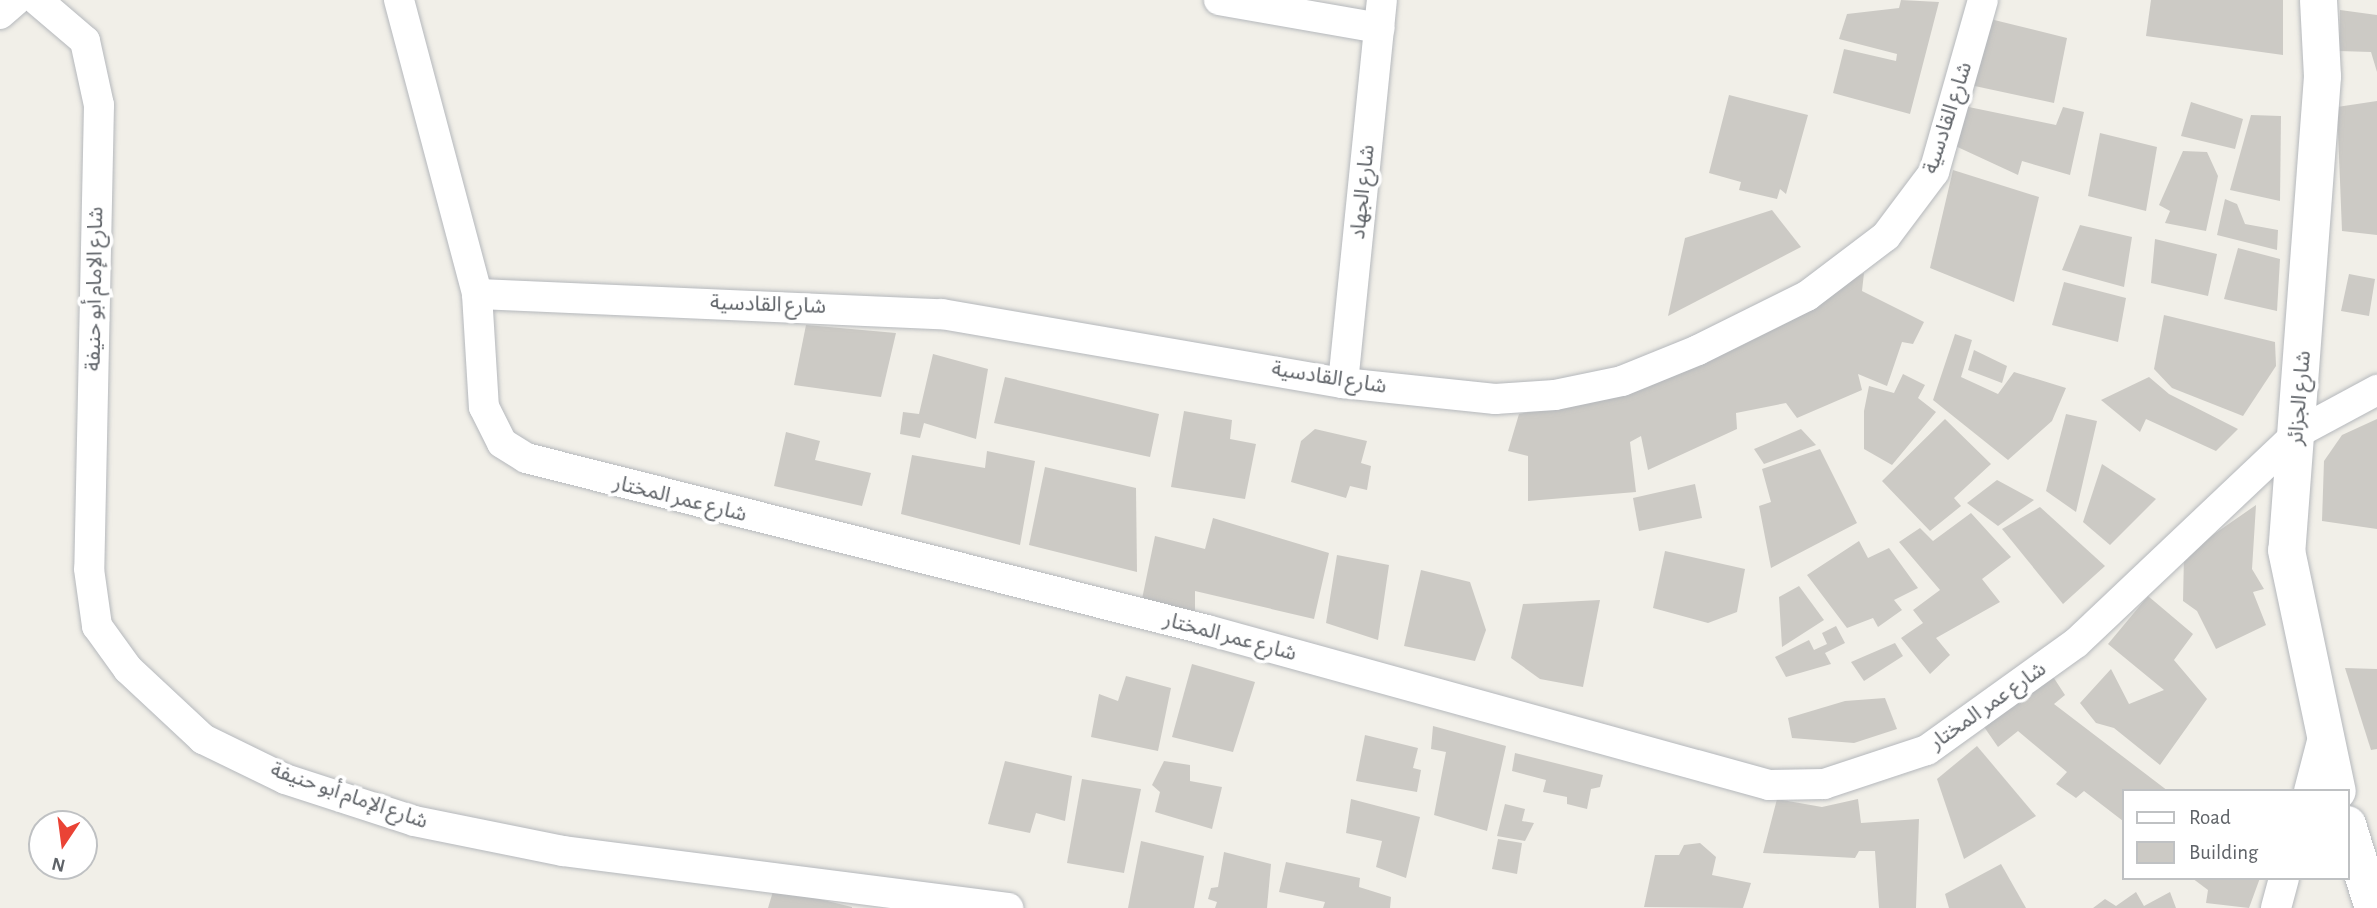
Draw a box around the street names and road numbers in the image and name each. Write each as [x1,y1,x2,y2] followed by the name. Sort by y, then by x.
[1918,59,1978,177] street label: شارع القادسية
[1346,143,1380,241] street label: شارع الجهاد
[81,207,109,371] street label: شارع الإمام أبو حنيفة
[710,290,826,320] street label: شارع القادسية
[2283,350,2317,446] street label: شارع الجزائر
[1270,356,1388,400] street label: شارع القادسية
[611,470,749,528] street label: شارع عمر المختار
[1161,607,1299,667] street label: شارع عمر المختار
[1925,657,2051,755] street label: شارع عمر المختار
[267,757,431,835] street label: شارع الإمام أبو حنيفة

